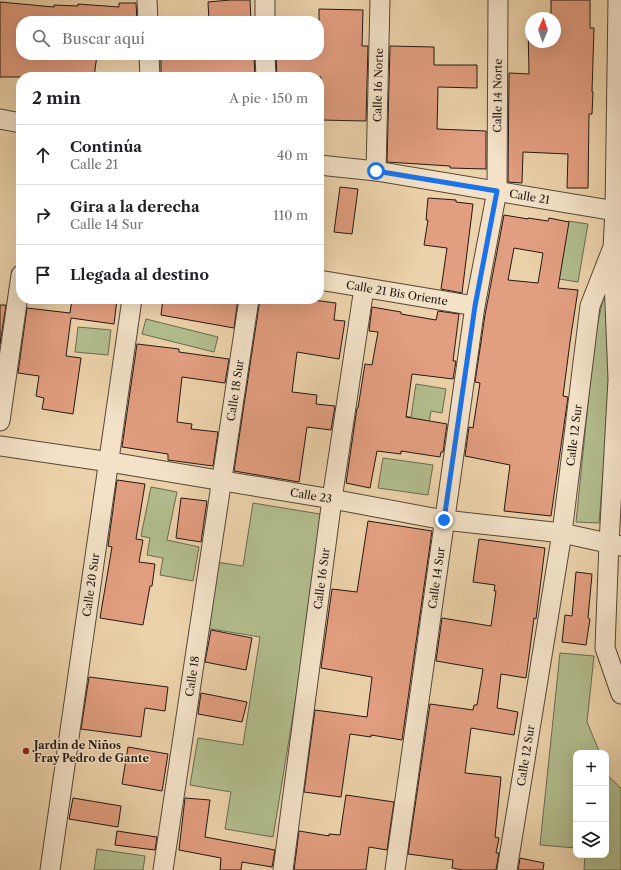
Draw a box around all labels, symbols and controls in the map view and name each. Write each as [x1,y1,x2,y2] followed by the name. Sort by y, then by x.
[525,12,561,48] north arrow
[16,16,324,60] search box
[30,27,52,49] icon: search
[62,29,145,48] text: Buscar aquí
[370,48,386,122] street label: Calle 16 Norte
[490,59,505,133] street label: Calle 14 Norte
[32,88,81,108] text: 2 min
[229,90,308,106] text: A pie · 150 m
[70,137,142,156] text: Continúa
[32,144,54,166] icon: ahead
[277,147,308,163] text: 40 m
[70,156,118,172] text: Calle 21
[367,162,385,180] route start
[508,186,551,207] street label: Calle 21
[70,197,200,216] text: Gira a la derecha
[32,204,54,226] icon: right
[273,207,308,223] text: 110 m
[70,216,143,232] text: Calle 14 Sur
[32,264,54,286] icon: arrive
[70,265,209,284] text: Llegada al destino
[345,278,449,308] street label: Calle 21 Bis Oriente
[224,358,247,422] street label: Calle 18 Sur
[563,403,585,467] street label: Calle 12 Sur
[289,485,333,506] street label: Calle 23
[435,511,453,529] route end
[425,546,448,610] street label: Calle 14 Sur
[310,547,333,610] street label: Calle 16 Sur
[79,552,102,618] street label: Calle 20 Sur
[182,655,202,698] street label: Calle 18
[514,723,538,787] street label: Calle 12 Sur
[32,738,149,765] place label: Jardín de Niños Fray Pedro de Gante
[21,746,31,756] marker: Jardín de Niños Fray Pedro de Gante
[573,750,609,858] map controls
[573,750,609,786] button: +
[573,786,609,822] button: −
[573,822,609,858] button: layers

